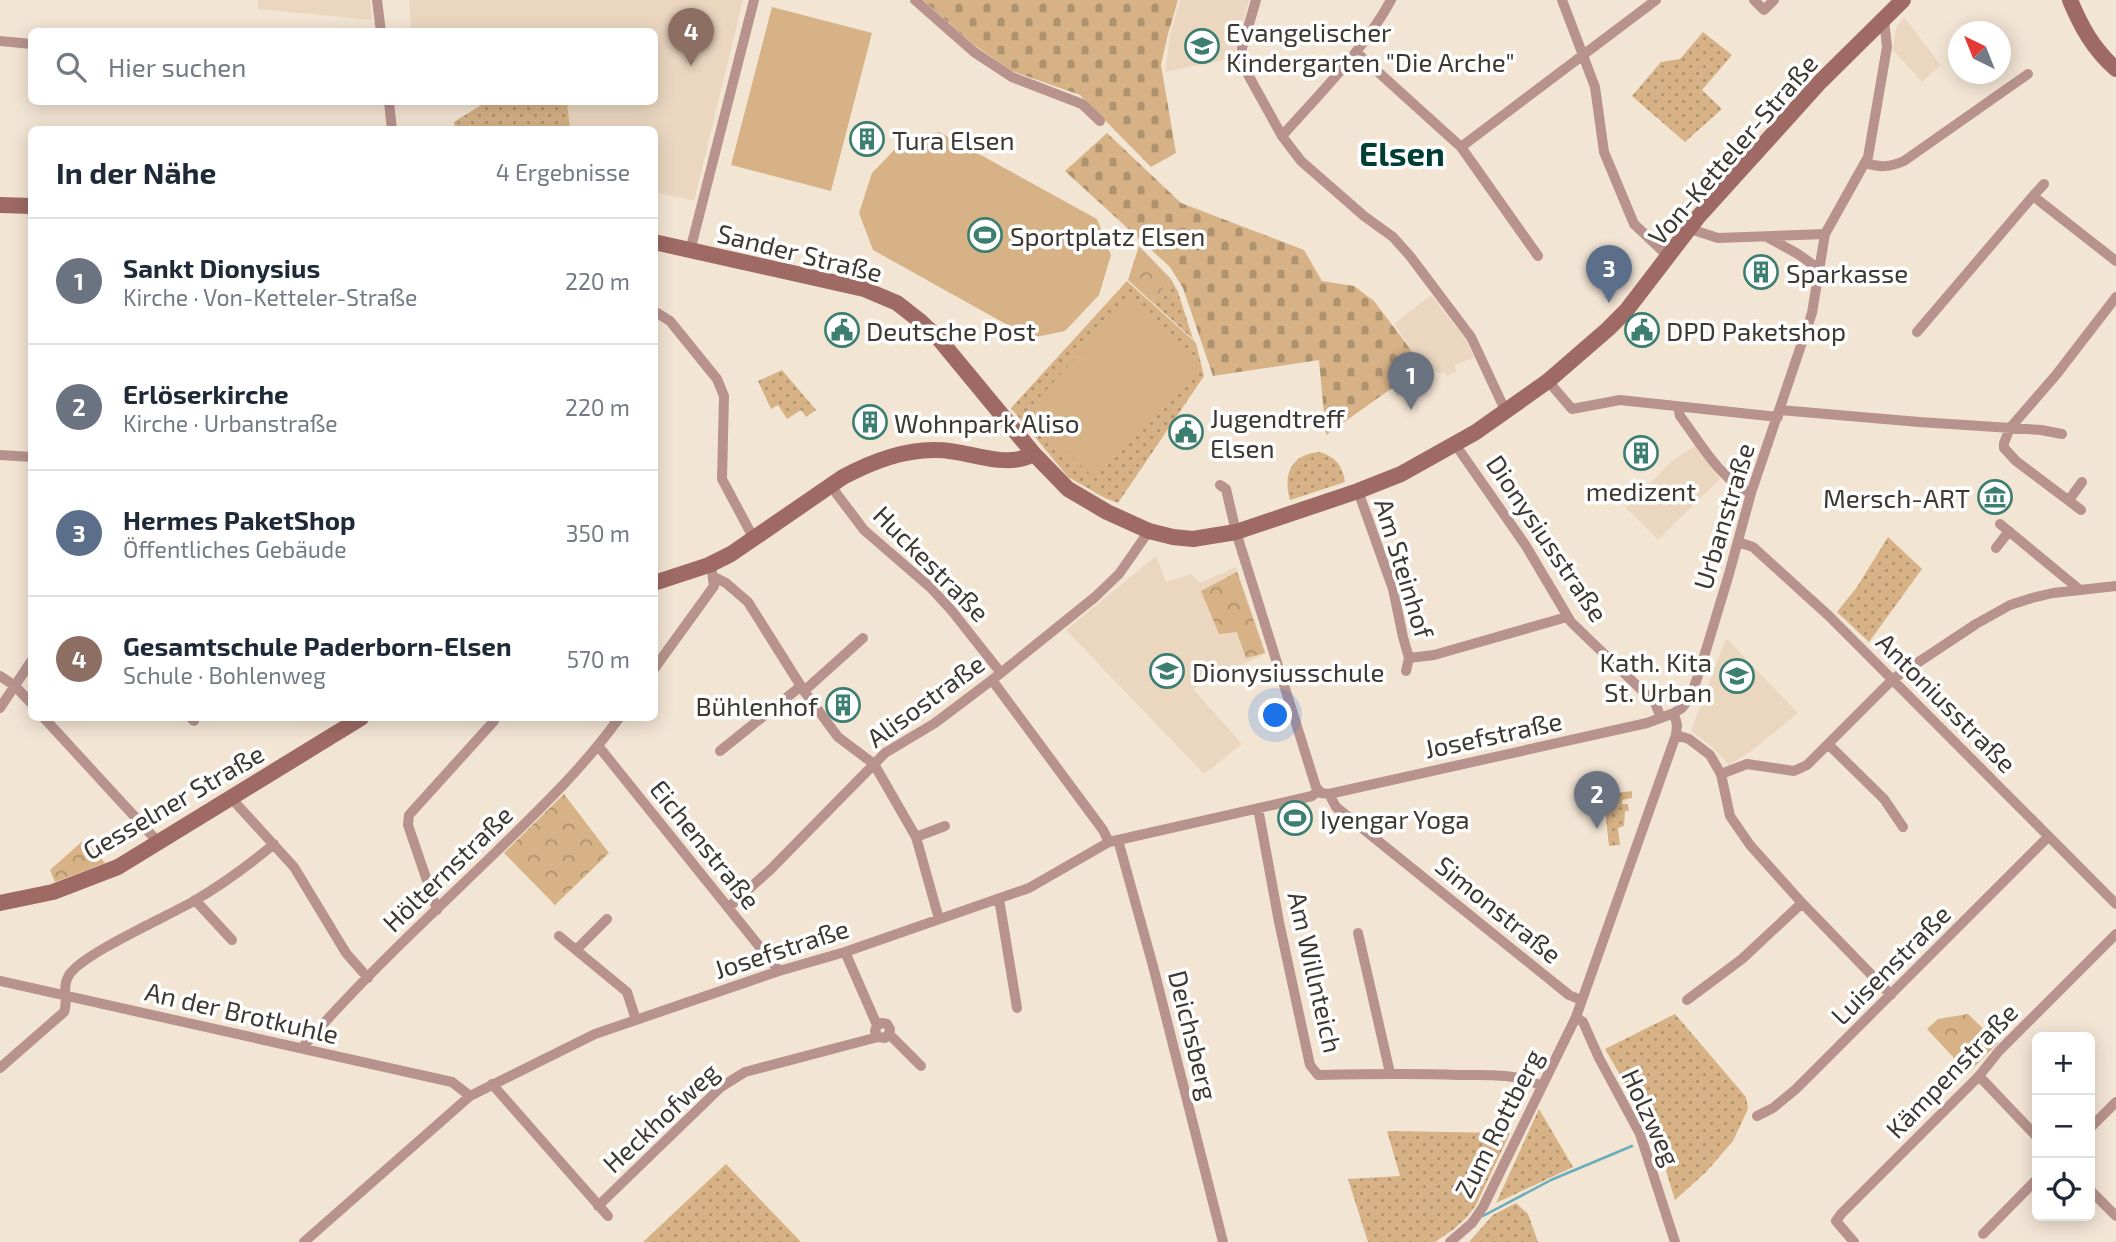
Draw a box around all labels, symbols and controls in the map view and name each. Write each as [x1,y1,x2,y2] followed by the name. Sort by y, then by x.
[668,8,714,66] pin: 4
[1226,16,1515,77] place label: Evangelischer Kindergarten "Die Arche"
[1948,21,2011,84] north arrow
[1183,27,1221,65] school or university icon: Evangelischer Kindergarten "Die Arche"
[28,28,658,105] search box
[52,48,90,86] icon: search
[1641,48,1823,250] street label: Von-Ketteler-Straße
[108,51,246,82] text: Hier suchen
[848,120,886,158] building icon: Tura Elsen
[892,124,1015,155] place label: Tura Elsen
[1359,133,1445,173] district label: Elsen
[56,154,217,190] text: In der Nähe
[496,158,630,186] text: 4 Ergebnisse
[966,216,1004,254] sports icon: Sportplatz Elsen
[714,217,886,287] street label: Sander Straße
[1010,220,1205,251] place label: Sportplatz Elsen
[1586,245,1632,303] pin: 3
[123,252,320,283] text: Sankt Dionysius
[1742,253,1780,291] building icon: Sparkasse
[1786,257,1908,288] place label: Sparkasse
[74,267,84,295] text: 1
[565,267,630,295] text: 220 m
[123,283,417,311] text: Kirche · Von-Ketteler-Straße
[823,311,861,349] public building icon: Deutsche Post
[1623,311,1661,349] public building icon: DPD Paketshop
[866,315,1036,346] place label: Deutsche Post
[1666,315,1846,346] place label: DPD Paketshop
[1388,352,1434,410] pin: 1
[123,378,289,409] text: Erlöserkirche
[72,393,86,421] text: 2
[565,393,630,421] text: 220 m
[1210,402,1345,463] place label: Jugendtreff Elsen
[851,403,889,441] building icon: Wohnpark Aliso
[894,407,1079,438] place label: Wohnpark Aliso
[123,409,338,437] text: Kirche · Urbanstraße
[1167,413,1205,451] public building icon: Jugendtreff Elsen
[1622,434,1660,472] building icon: medizent
[1686,439,1760,593] street label: Urbanstraße
[1481,449,1615,627] street label: Dionysiusstraße
[1586,475,1696,506] place label: medizent
[1976,478,2014,516] museum icon: Mersch-ART
[1823,482,1970,513] place label: Mersch-ART
[1369,494,1441,643] street label: Am Steinhof
[868,499,996,627] street label: Huckestraße
[123,504,356,535] text: Hermes PaketShop
[72,519,86,547] text: 3
[566,519,630,547] text: 350 m
[123,535,347,563] text: Öffentliches Gebäude
[1871,626,2023,778] street label: Antoniusstraße
[123,630,512,661] text: Gesamtschule Paderborn-Elsen
[72,645,86,673] text: 4
[567,645,630,673] text: 570 m
[1600,646,1712,707] place label: Kath. Kita St. Urban
[860,647,990,753] street label: Alisostraße
[1148,652,1186,690] school or university icon: Dionysiusschule
[1192,656,1385,687] place label: Dionysiusschule
[1718,657,1756,695] school or university icon: Kath. Kita St. Urban
[123,661,326,689] text: Schule · Bohlenweg
[824,686,862,724] building icon: Bühlenhof
[695,690,819,721] place label: Bühlenhof
[1258,698,1292,732] your location
[1421,704,1565,764] street label: Josefstraße
[77,737,269,865] street label: Gesselner Straße
[1574,771,1620,829] pin: 2
[644,773,768,915] street label: Eichenstraße
[376,798,518,938] street label: Hölternstraße
[1276,799,1314,837] sports icon: Iyengar Yoga
[1320,803,1470,834] place label: Iyengar Yoga
[1430,849,1568,969] street label: Simonstraße
[1282,889,1350,1055] street label: Am Willnteich
[1824,898,1956,1030] street label: Luisenstraße
[710,912,852,984] street label: Josefstraße
[1163,967,1225,1103] street label: Deichsberg
[142,975,342,1049] street label: An der Brotkuhle
[1879,996,2023,1144] street label: Kämpenstraße
[2032,1032,2095,1221] map controls
[2032,1032,2095,1095] button: +
[1447,1044,1549,1202] street label: Zum Rottberg
[596,1056,724,1178] street label: Heckhofweg
[1616,1064,1688,1170] street label: Holzweg
[2032,1095,2095,1158] button: −
[2032,1158,2095,1221] button: locate

